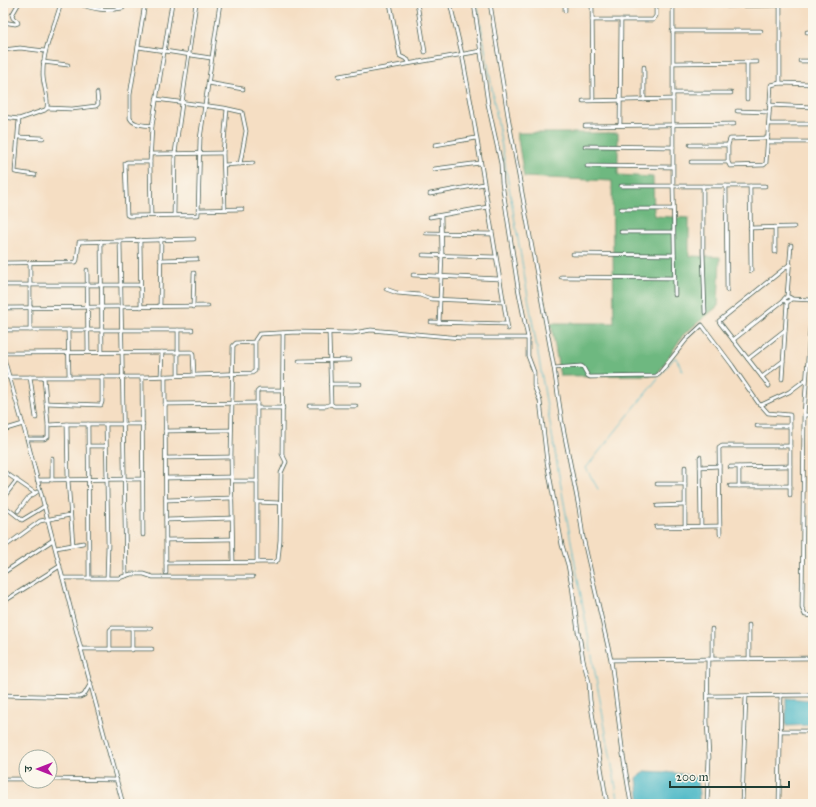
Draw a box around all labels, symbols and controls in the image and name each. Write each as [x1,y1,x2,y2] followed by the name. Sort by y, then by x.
[18,749,58,789] north arrow
[670,763,789,789] scale bar
[22,765,35,773] text: उ
[676,770,709,784] text: 200 m

